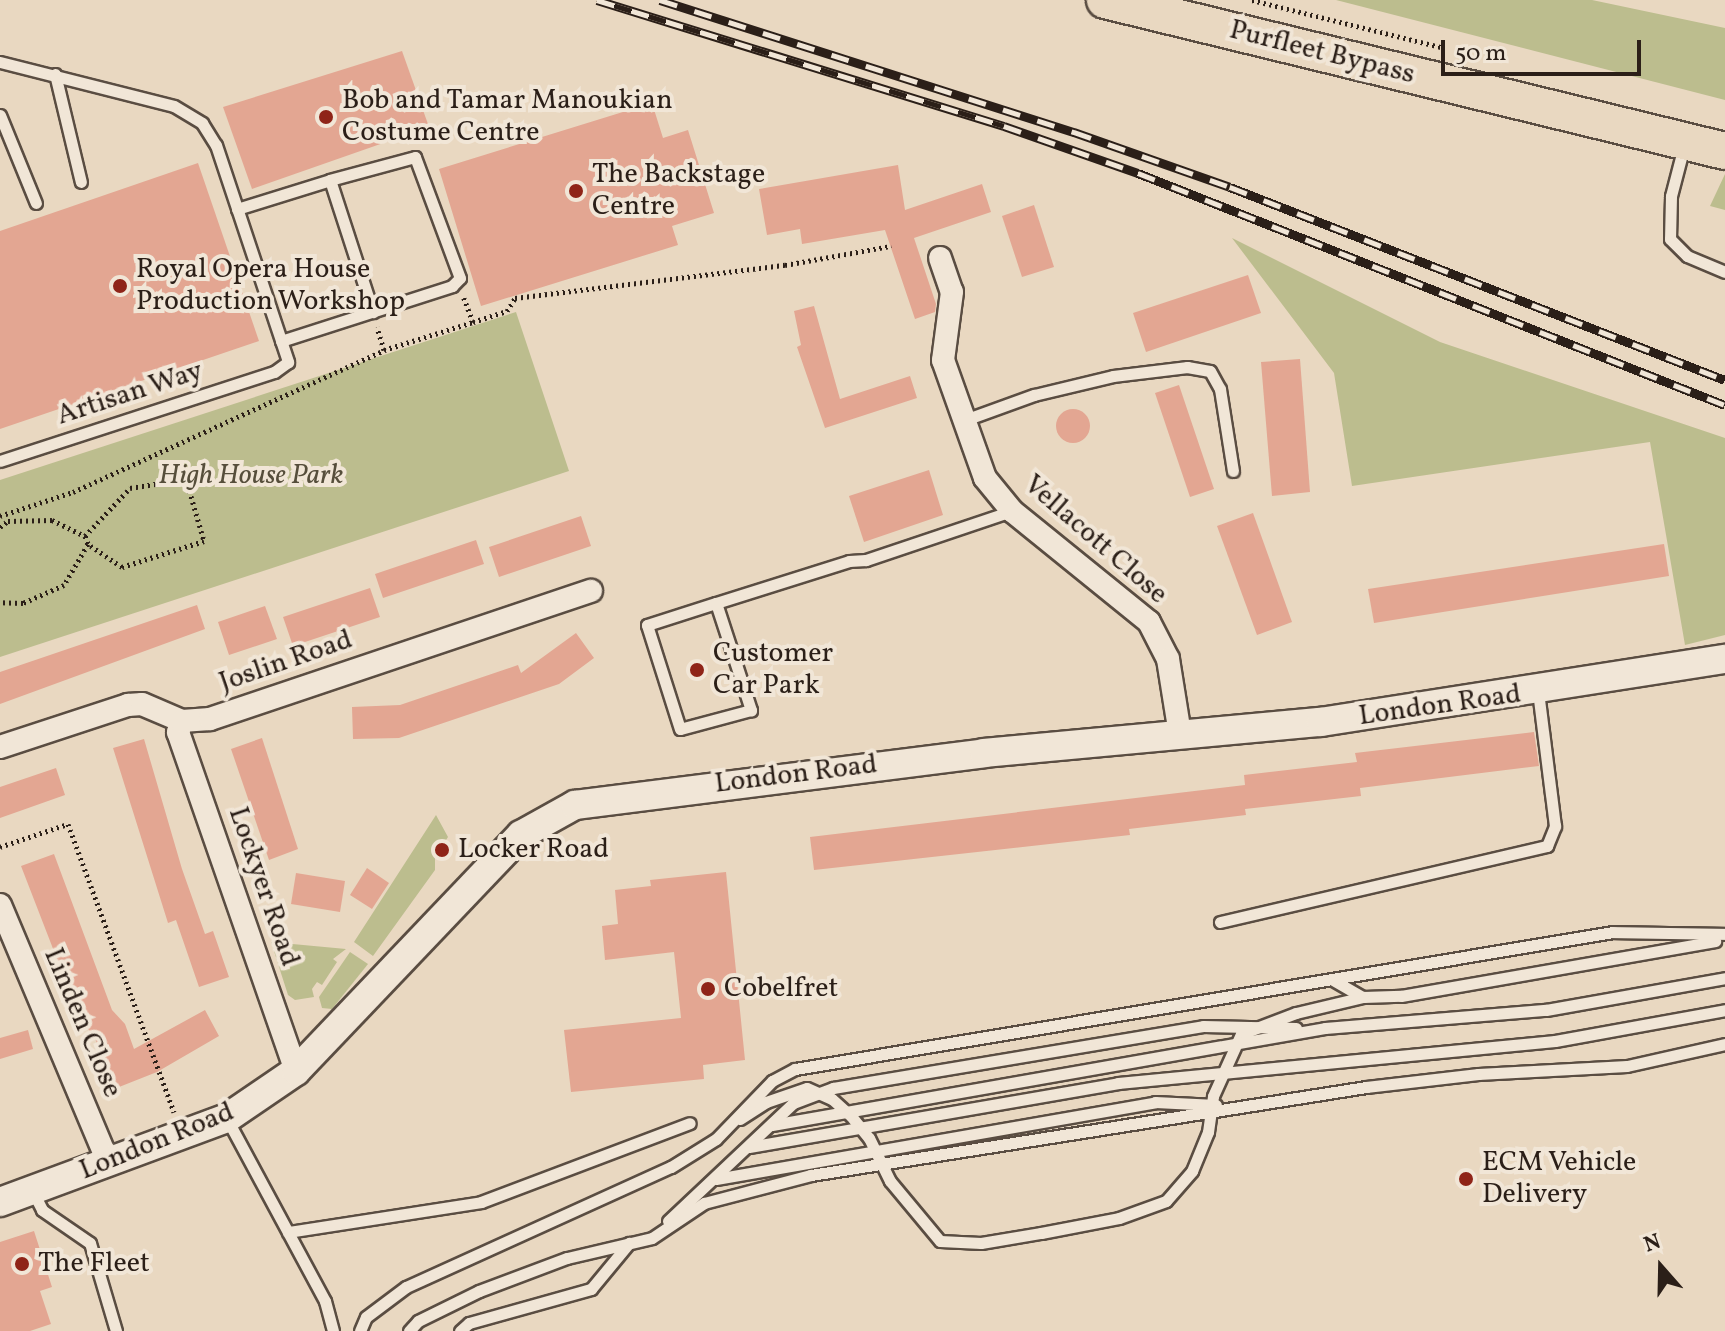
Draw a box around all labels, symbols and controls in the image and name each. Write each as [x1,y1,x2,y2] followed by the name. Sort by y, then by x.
[1226,14,1418,92] street label: Purfleet Bypass
[1445,24,1645,74] scale bar
[1455,37,1507,71] text: 50 m
[342,84,673,150] place label: Bob and Tamar Manoukian Costume Centre
[317,108,335,126] marker: Bob and Tamar Manoukian Costume Centre
[592,158,765,224] place label: The Backstage Centre
[567,182,585,200] marker: The Backstage Centre
[136,253,406,319] place label: Royal Opera House Production Workshop
[111,277,129,295] marker: Royal Opera House Production Workshop
[52,354,208,434] street label: Artisan Way
[159,459,343,493] park label: High House Park
[1016,468,1174,612] street label: Vellacott Close
[215,624,357,700] street label: Joslin Road
[713,637,833,703] place label: Customer Car Park
[688,661,706,679] marker: Customer Car Park
[1357,678,1523,734] street label: London Road
[713,748,879,802] street label: London Road
[220,803,306,971] street label: Lockyer Road
[458,833,609,867] place label: Locker Road
[433,841,451,859] marker: Locker Road
[35,943,129,1103] street label: Linden Close
[724,972,838,1006] place label: Cobelfret
[699,980,717,998] marker: Cobelfret
[75,1096,239,1188] street label: London Road
[1482,1146,1637,1212] place label: ECM Vehicle Delivery
[1457,1170,1475,1188] marker: ECM Vehicle Delivery
[1621,1227,1701,1307] north arrow
[1640,1227,1665,1261] text: N
[38,1247,150,1281] place label: The Fleet
[13,1255,31,1273] marker: The Fleet

